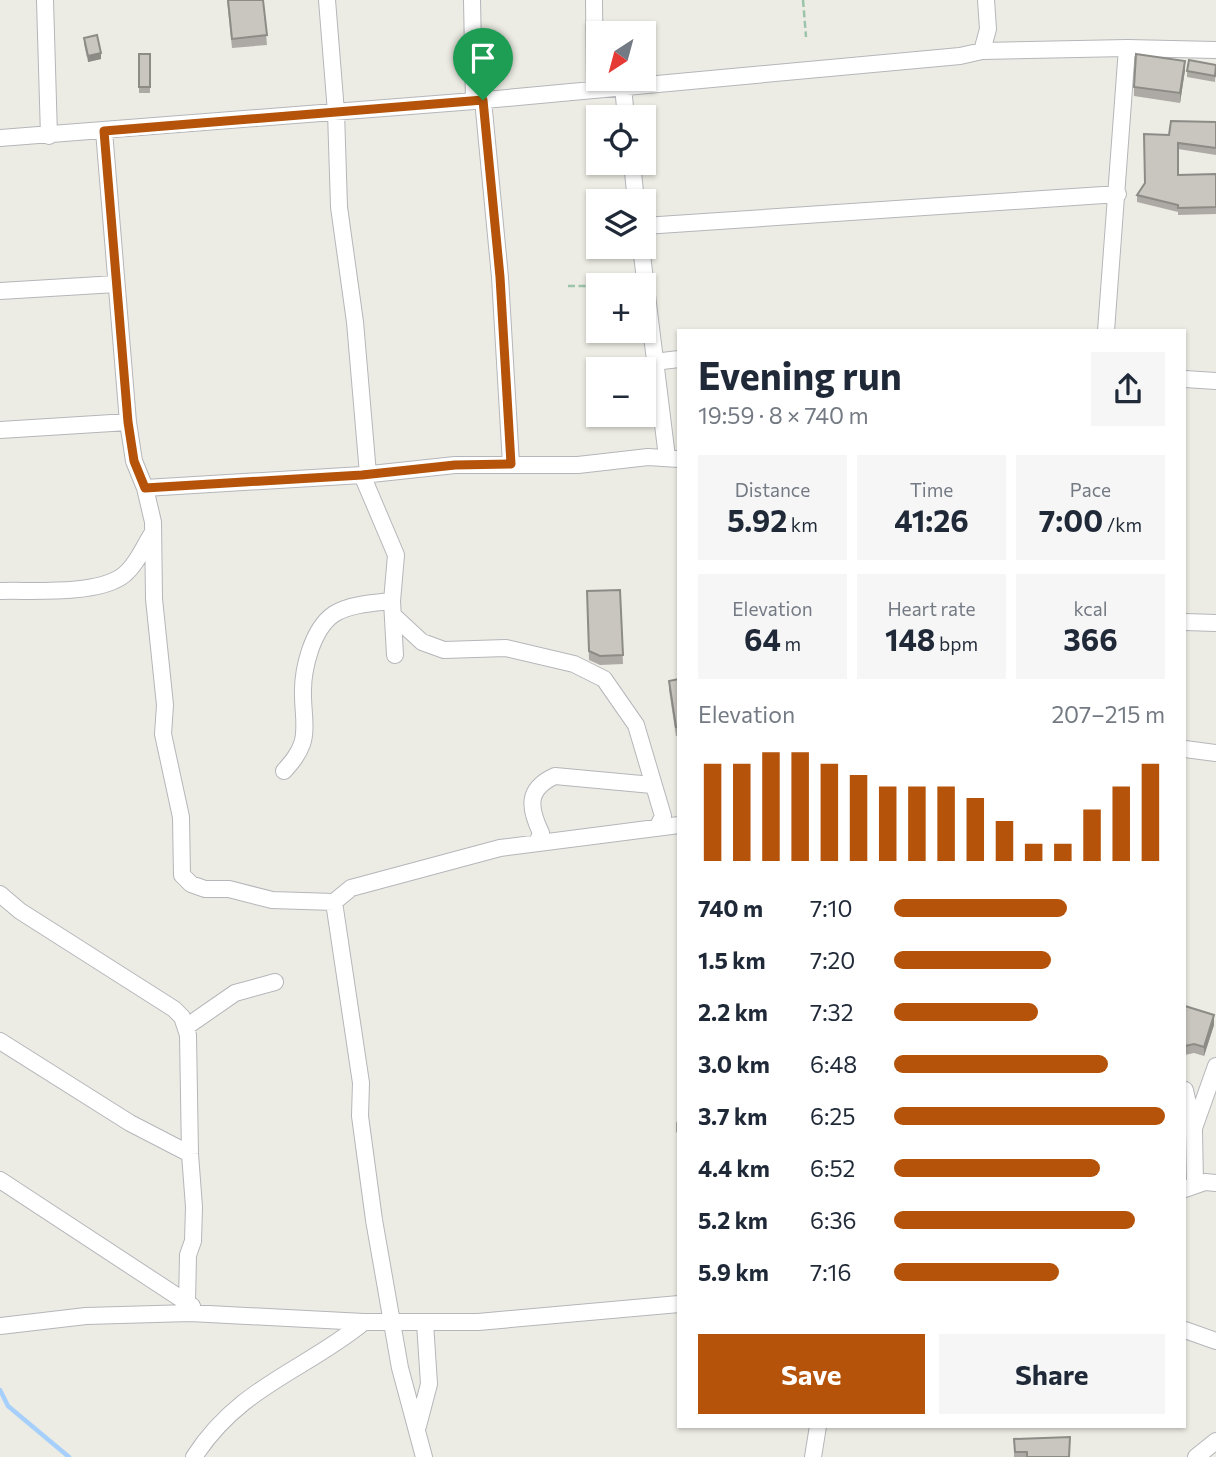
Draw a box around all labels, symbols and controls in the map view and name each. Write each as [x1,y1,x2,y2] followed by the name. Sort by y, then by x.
[586,21,656,91] north arrow
[586,21,656,427] map controls
[453,28,513,100] pin
[464,39,502,77] icon: arrive
[586,105,656,175] button: locate
[586,189,656,259] button: layers
[586,273,656,343] button: +
[698,351,902,398] text: Evening run
[1091,352,1165,426] button: share
[586,357,656,427] button: −
[698,401,868,429] text: 19:59 · 8 × 740 m
[735,478,810,501] text: Distance
[910,478,953,501] text: Time
[1070,478,1111,501] text: Pace
[727,501,787,538] text: 5.92
[894,501,969,538] text: 41:26
[1039,501,1103,538] text: 7:00
[787,513,818,536] text: km
[1103,513,1142,536] text: /km
[732,597,813,620] text: Elevation
[887,597,976,620] text: Heart rate
[1073,597,1108,620] text: kcal
[744,620,781,657] text: 64
[885,620,935,657] text: 148
[1063,620,1118,657] text: 366
[781,632,801,655] text: m
[935,632,978,655] text: bpm
[698,700,795,728] text: Elevation
[1051,700,1165,728] text: 207–215 m
[698,894,763,922] text: 740 m
[810,894,852,922] text: 7:10
[698,946,766,974] text: 1.5 km
[810,946,855,974] text: 7:20
[698,998,768,1026] text: 2.2 km
[810,998,853,1026] text: 7:32
[698,1050,770,1078] text: 3.0 km
[810,1050,857,1078] text: 6:48
[698,1102,767,1130] text: 3.7 km
[810,1102,855,1130] text: 6:25
[698,1154,770,1182] text: 4.4 km
[810,1154,855,1182] text: 6:52
[698,1206,768,1234] text: 5.2 km
[810,1206,856,1234] text: 6:36
[698,1258,769,1286] text: 5.9 km
[810,1258,851,1286] text: 7:16
[698,1334,925,1414] button: Save
[939,1334,1165,1414] button: Share

